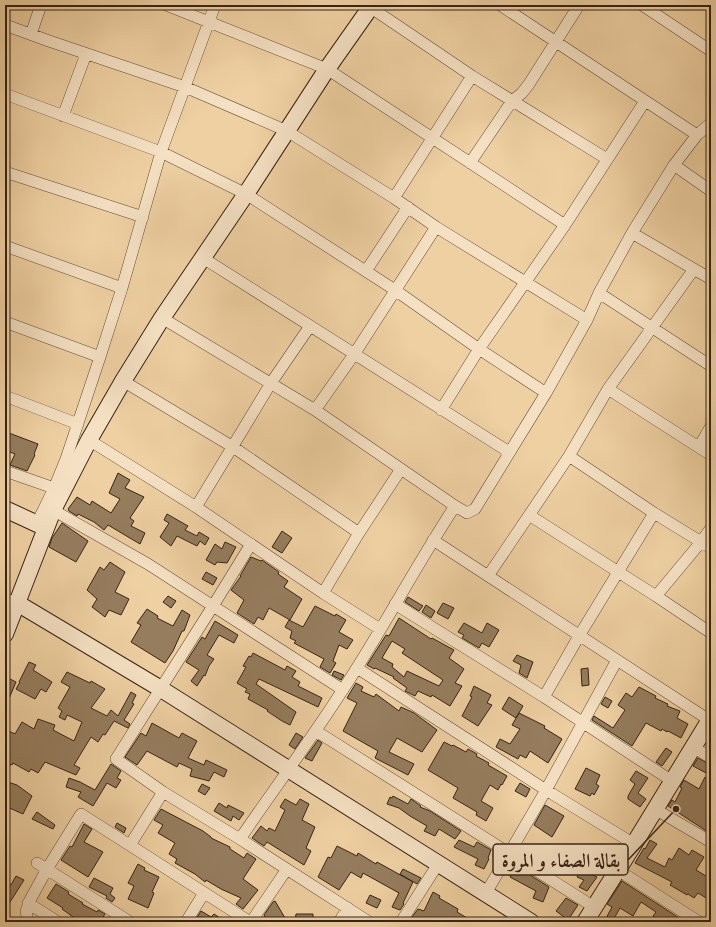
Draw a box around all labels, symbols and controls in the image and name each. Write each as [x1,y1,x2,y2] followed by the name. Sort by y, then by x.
[493,844,628,875] callout: بقالة الصفاء و المروة
[502,848,621,873] text: بقالة الصفاء و المروة

